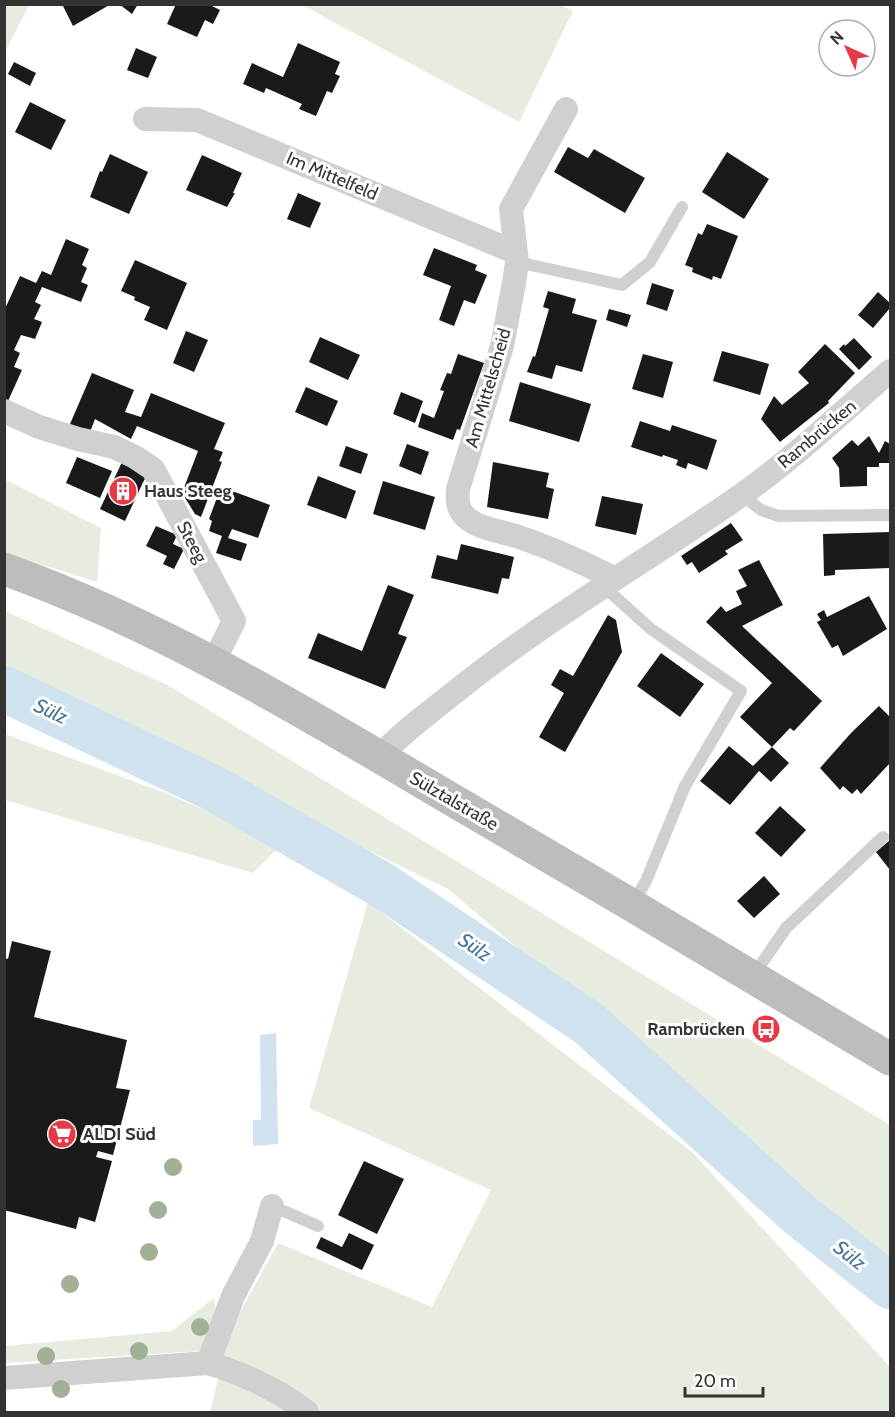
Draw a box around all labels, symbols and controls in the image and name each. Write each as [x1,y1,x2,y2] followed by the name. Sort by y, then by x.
[817,18,877,78] north arrow
[826,27,847,48] text: N
[283,147,381,205] street label: Im Mittelfeld
[460,326,516,450] street label: Am Mittelscheid
[773,395,861,473] street label: Rambrücken
[107,475,139,507] building icon: Haus Steeg
[144,480,231,502] place label: Haus Steeg
[172,518,212,567] street label: Steeg
[31,693,72,729] water label: Sülz
[406,767,502,835] street label: Sülztalstraße
[454,928,496,967] water label: Sülz
[750,1013,782,1045] bus stop icon: Rambrücken
[647,1018,745,1040] place label: Rambrücken
[46,1118,78,1150] supermarket icon: ALDI Süd
[83,1123,156,1145] place label: ALDI Süd
[829,1235,871,1275] water label: Sülz
[685,1360,763,1398] scale bar
[694,1370,736,1392] text: 20 m

